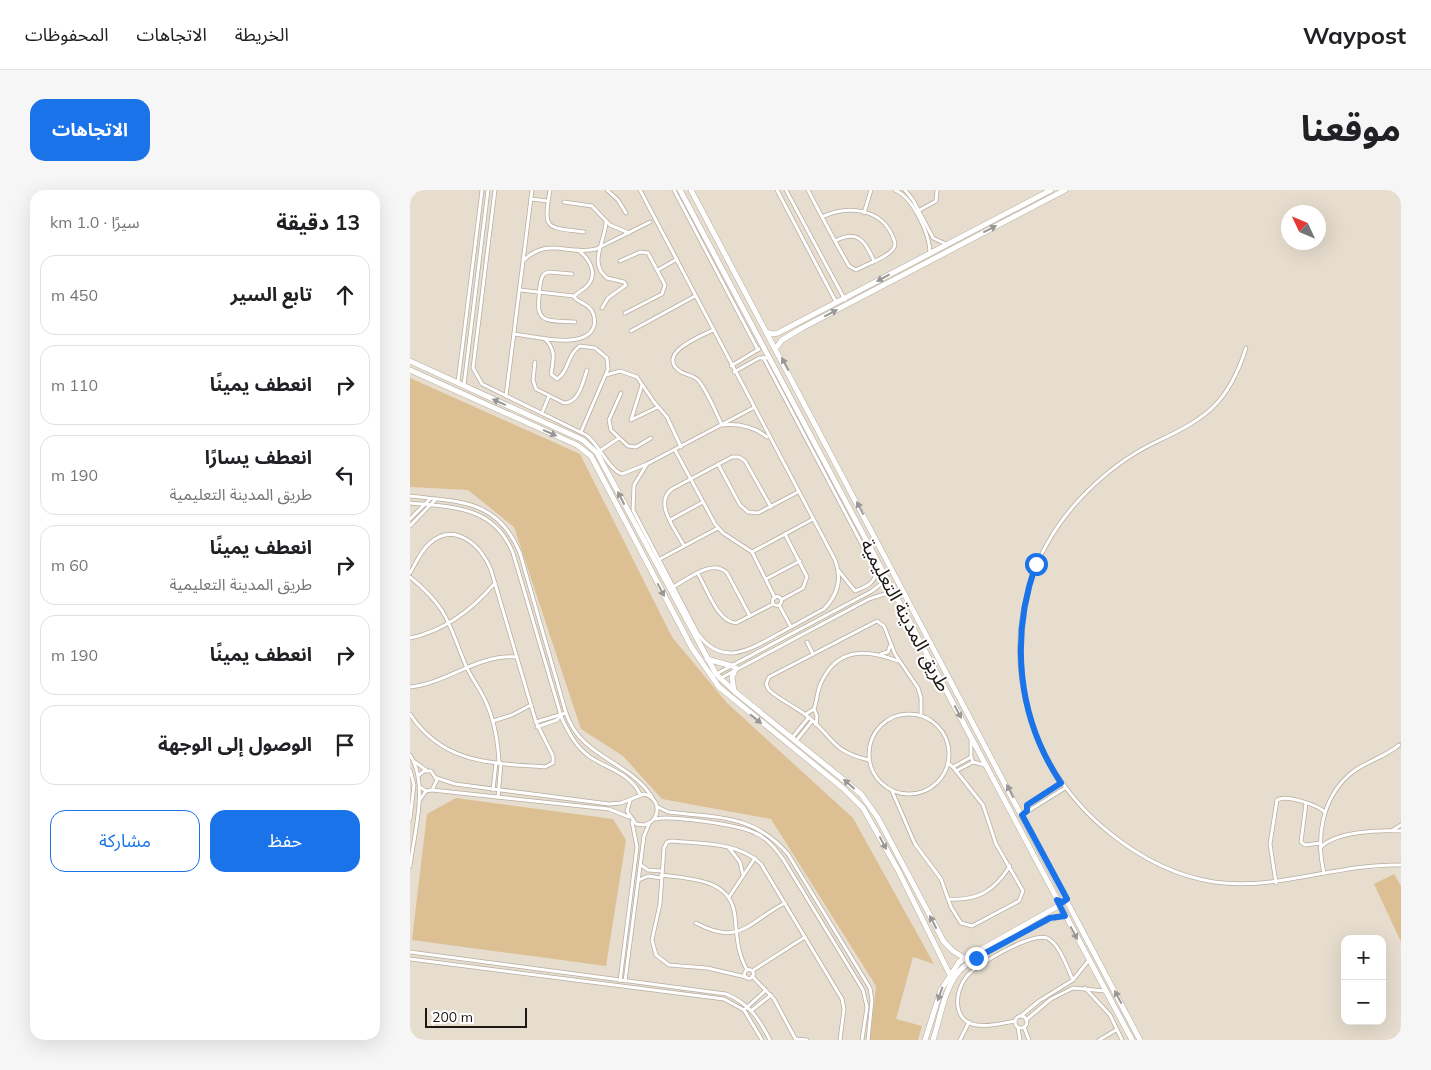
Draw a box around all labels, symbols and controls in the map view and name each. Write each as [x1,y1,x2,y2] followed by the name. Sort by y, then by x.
[1303,20,1406,50] text: Waypost
[25,23,109,46] text: المحفوظات
[137,23,207,46] text: الاتجاهات
[235,23,289,46] text: الخريطة
[30,99,150,161] button: الاتجاهات
[1301,106,1401,150] text: موقعنا
[1281,205,1326,250] north arrow
[276,209,360,235] text: 13 دقيقة
[50,212,140,232] text: سيرًا · 1.0 km
[983,225,997,233] one-way arrow
[876,274,891,282] one-way arrow
[331,281,359,309] icon: ahead
[231,282,312,306] text: تابع السير
[51,285,98,305] text: 450 m
[823,309,838,317] one-way arrow
[780,358,789,371] one-way arrow
[331,371,359,399] icon: right
[210,372,312,396] text: انعطف يمينًا
[51,375,98,395] text: 110 m
[492,398,506,406] one-way arrow
[543,430,557,438] one-way arrow
[205,445,312,469] text: انعطف يسارًا
[331,461,359,489] icon: left
[51,465,98,485] text: 190 m
[169,484,312,504] text: طريق المدينة التعليمية
[617,491,625,505] one-way arrow
[856,501,865,515] one-way arrow
[210,535,312,559] text: انعطف يمينًا
[856,535,956,695] street label: طريق المدينة التعليمية
[331,551,359,579] icon: right
[1025,553,1048,576] route start
[51,555,88,575] text: 60 m
[169,574,312,594] text: طريق المدينة التعليمية
[657,582,665,597] one-way arrow
[331,641,359,669] icon: right
[210,642,312,666] text: انعطف يمينًا
[51,645,98,665] text: 190 m
[954,705,962,719] one-way arrow
[749,713,762,724] one-way arrow
[331,731,359,759] icon: arrive
[158,732,312,756] text: الوصول إلى الوجهة
[843,778,856,789] one-way arrow
[1006,784,1014,798] one-way arrow
[50,810,200,872] button: مشاركة
[210,810,360,872] button: حفظ
[879,836,887,850] one-way arrow
[929,915,937,929] one-way arrow
[1070,926,1079,940] one-way arrow
[1341,935,1386,1025] map controls
[1341,935,1386,980] button: +
[965,947,988,970] route end
[1341,980,1386,1025] button: −
[936,987,943,1002] one-way arrow
[1113,990,1122,1004] one-way arrow
[425,1005,528,1028] scale bar
[432,1008,473,1026] text: 200 m

